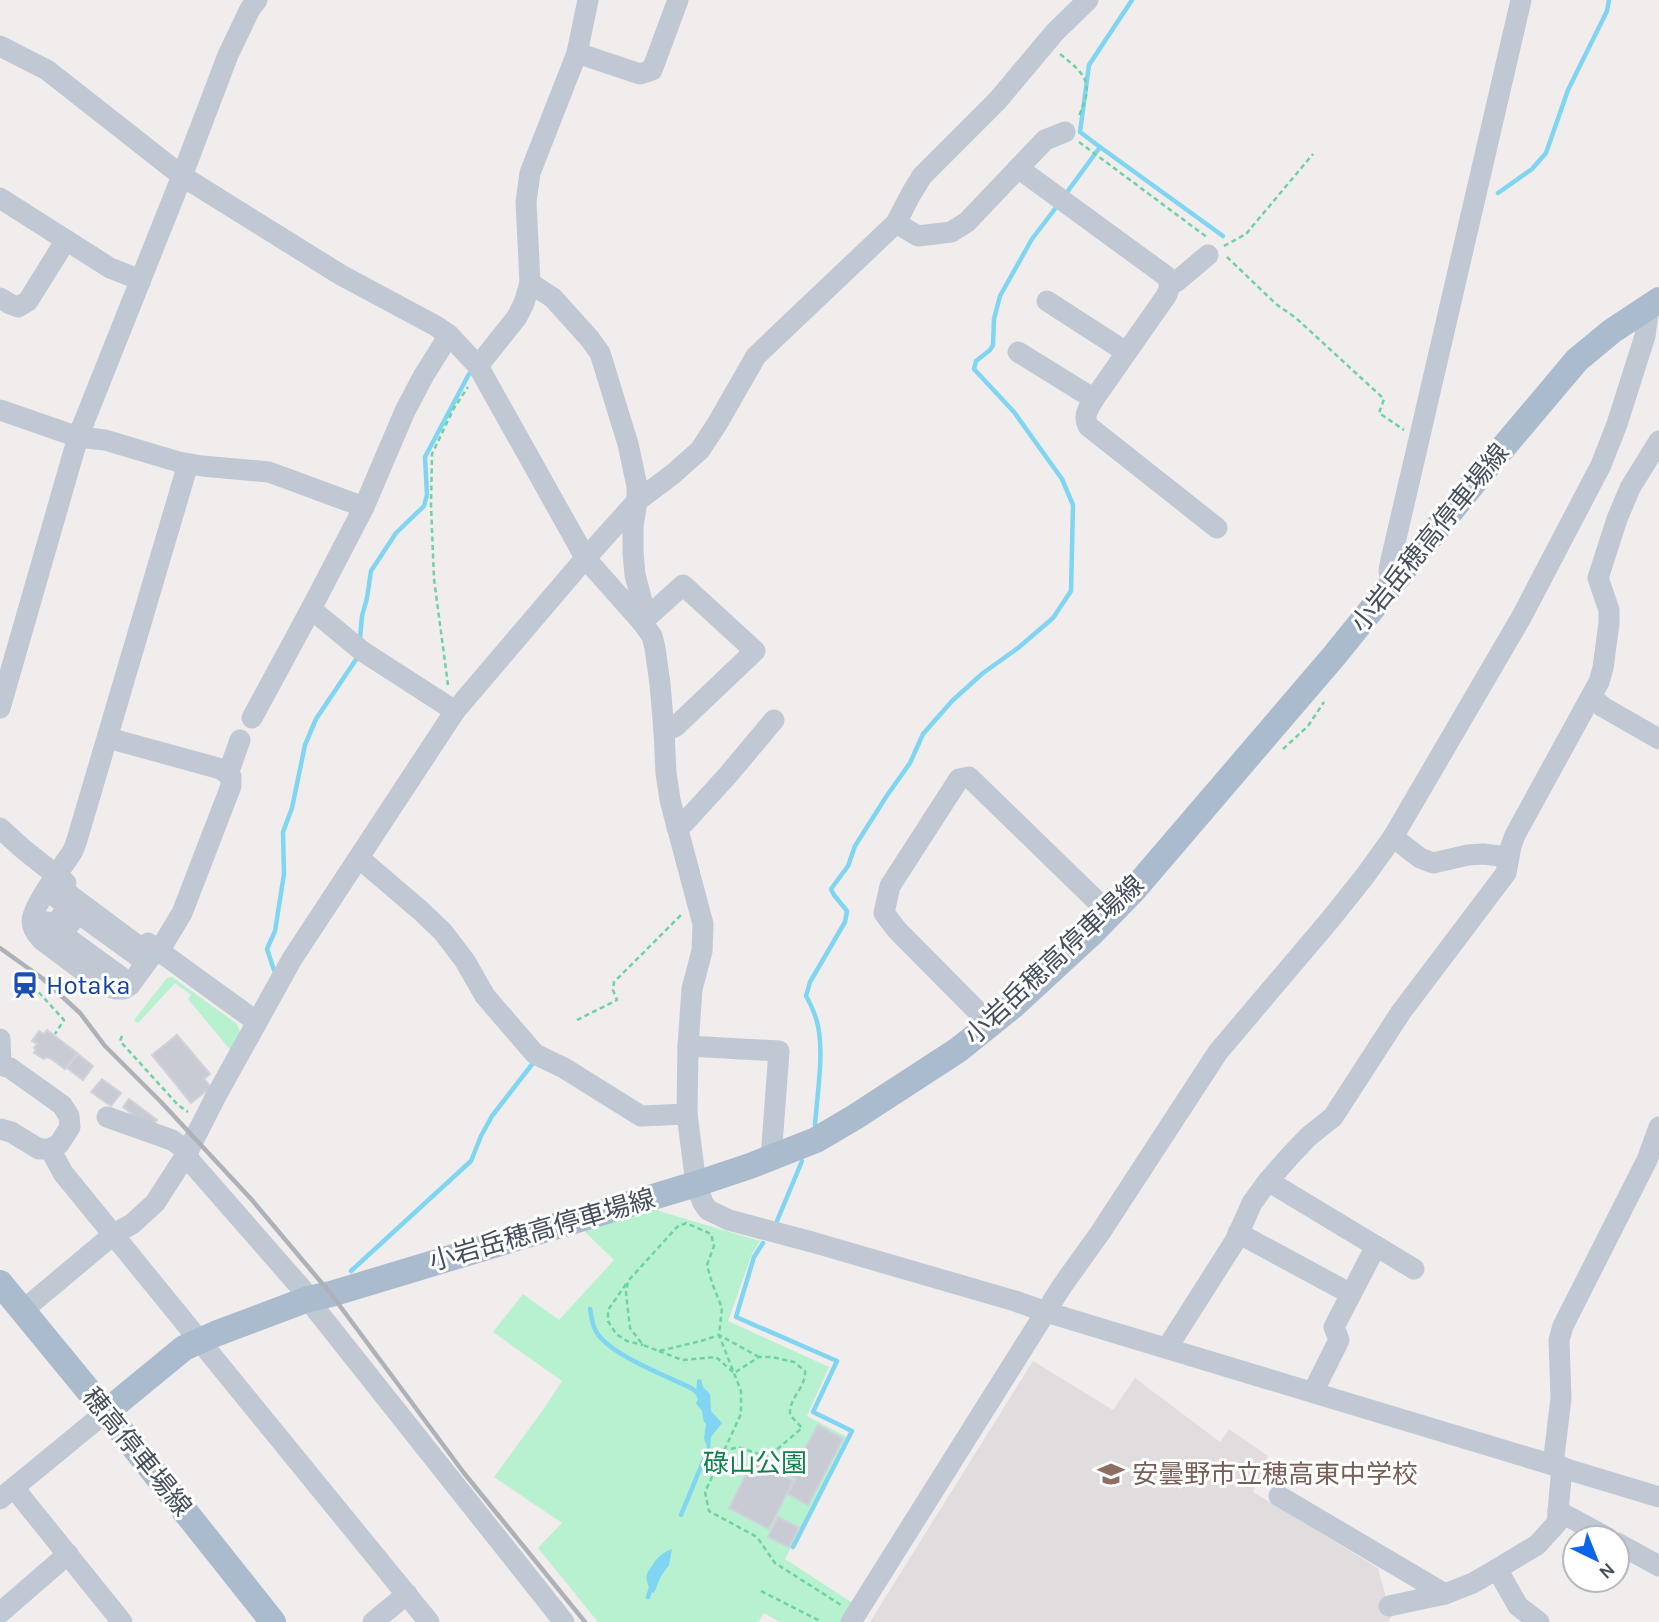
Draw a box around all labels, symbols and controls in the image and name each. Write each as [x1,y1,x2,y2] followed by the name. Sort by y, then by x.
[1344,437,1516,639] street label: 小岩岳穂高停車場線
[958,869,1150,1051] street label: 小岩岳穂高停車場線
[10,970,40,1000] station icon: Hotaka
[46,970,131,1001] place label: Hotaka
[425,1183,659,1277] street label: 小岩岳穂高停車場線
[76,1382,198,1522] street label: 穂高停車場線
[703,1448,807,1479] park label: 碌山公園
[1096,1459,1126,1489] school or university icon: 安曇野市立穂高東中学校
[1132,1459,1418,1490] place label: 安曇野市立穂高東中学校
[1561,1524,1631,1594] north arrow
[1594,1558,1619,1583] text: N

